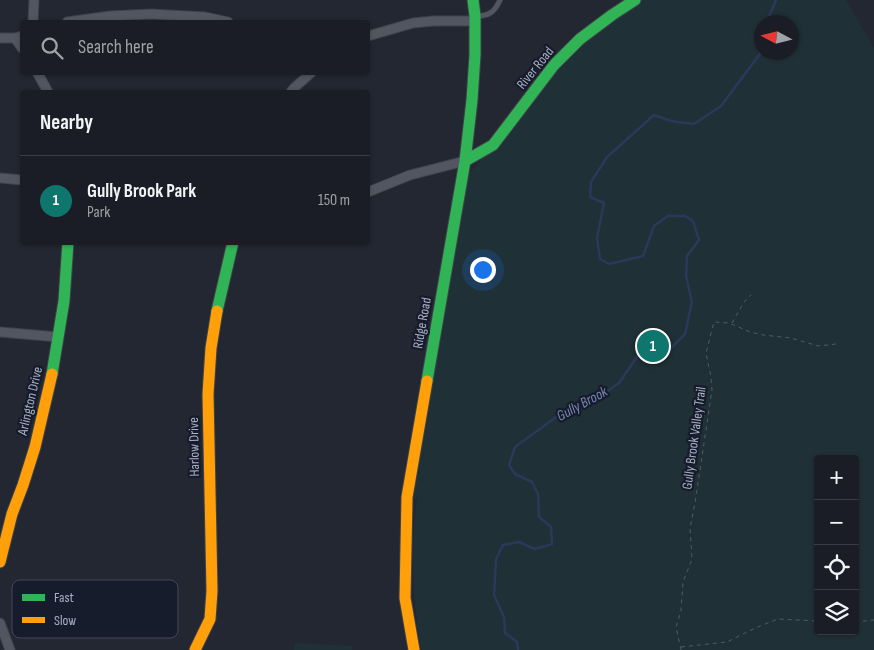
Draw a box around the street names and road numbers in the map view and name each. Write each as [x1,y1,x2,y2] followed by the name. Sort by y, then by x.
[513,43,557,93] street label: River Road
[409,296,435,350] street label: Ridge Road
[14,365,46,438] street label: Arlington Drive
[678,386,710,490] street label: Gully Brook Valley Trail
[185,417,203,477] street label: Harlow Drive

